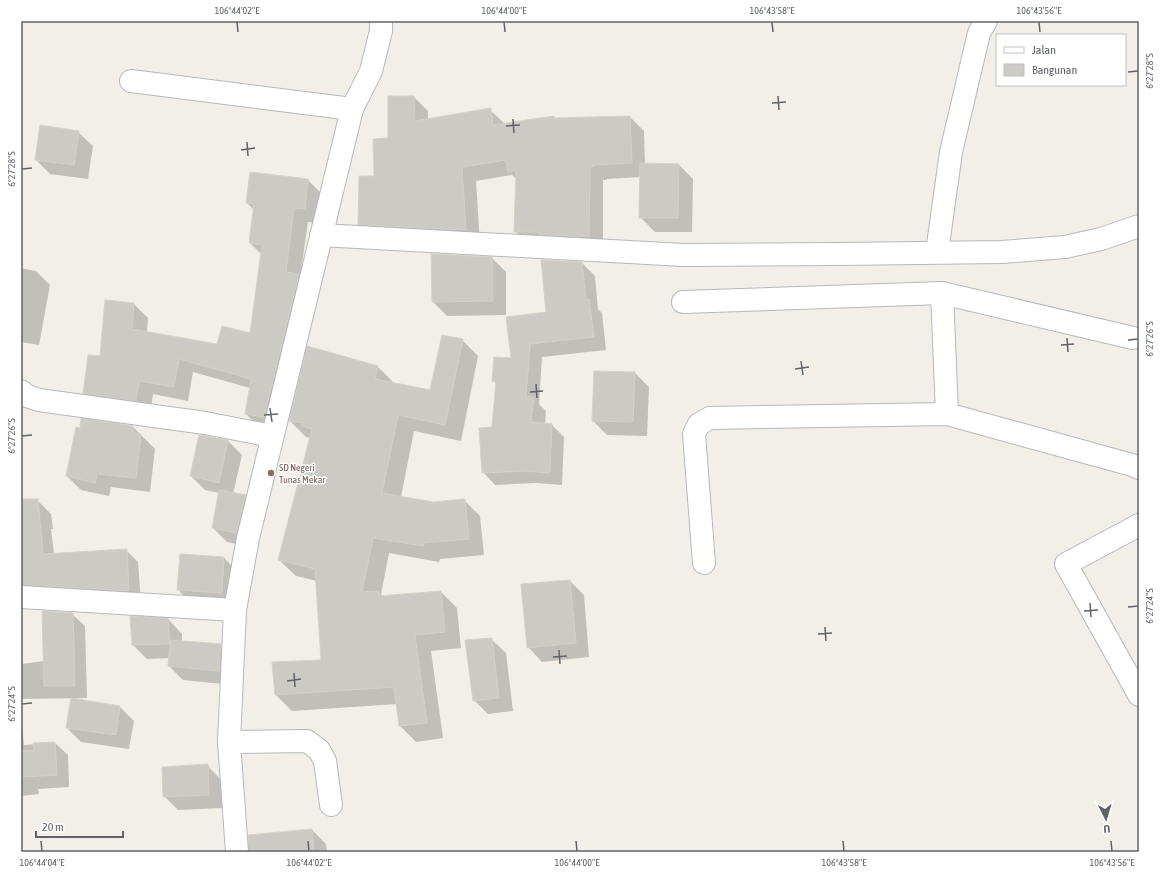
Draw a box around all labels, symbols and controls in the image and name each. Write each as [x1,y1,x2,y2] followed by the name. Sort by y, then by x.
[215,5,260,16] text: 106°44'02"E
[482,5,527,16] text: 106°44'00"E
[750,5,795,16] text: 106°43'58"E
[1017,5,1062,16] text: 106°43'56"E
[996,34,1126,86] legend
[1032,43,1056,57] text: Jalan
[1144,53,1155,89] text: 6°27'28"S
[1032,63,1077,77] text: Bangunan
[6,151,17,187] text: 6°27'28"S
[1144,321,1155,357] text: 6°27'26"S
[6,418,17,454] text: 6°27'26"S
[279,462,326,485] place label: SD Negeri Tunas Mekar
[266,468,276,478] marker: SD Negeri Tunas Mekar
[1144,588,1155,624] text: 6°27'24"S
[6,686,17,722] text: 6°27'24"S
[1086,799,1126,839] north arrow
[36,813,123,839] scale bar
[42,820,64,834] text: 20 m
[1103,823,1111,835] text: U
[20,857,65,868] text: 106°44'04"E
[287,857,332,868] text: 106°44'02"E
[555,857,600,868] text: 106°44'00"E
[822,857,867,868] text: 106°43'58"E
[1090,857,1135,868] text: 106°43'56"E

